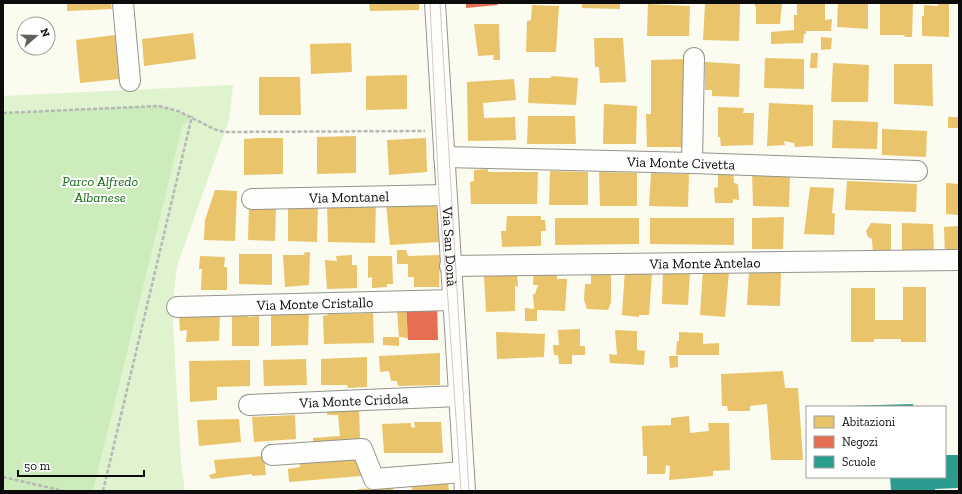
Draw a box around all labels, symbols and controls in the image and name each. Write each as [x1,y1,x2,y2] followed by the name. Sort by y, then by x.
[16,16,56,56] north arrow
[37,27,53,39] text: N
[626,153,736,173] street label: Via Monte Civetta
[62,173,138,206] park label: Parco Alfredo Albanese
[308,188,390,206] street label: Via Montanel
[439,205,461,287] street label: Via San Donà
[648,254,761,272] street label: Via Monte Antelao
[255,294,373,314] street label: Via Monte Cristallo
[298,390,409,411] street label: Via Monte Cridola
[806,406,946,478] legend
[842,415,896,429] text: Abitazioni
[842,435,879,449] text: Negozi
[18,452,144,478] scale bar
[842,455,876,469] text: Scuole
[24,459,51,473] text: 50 m

